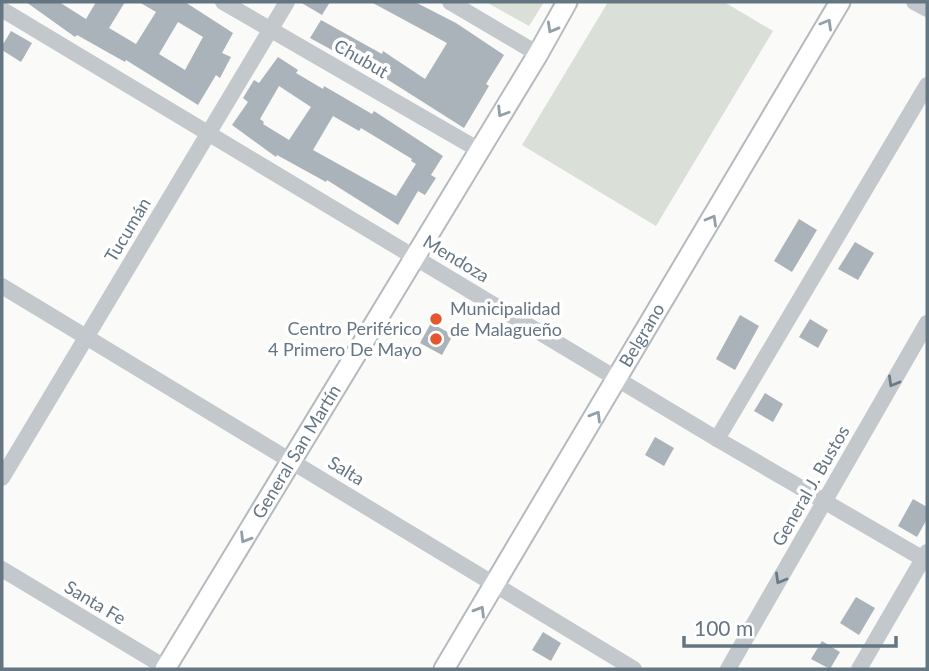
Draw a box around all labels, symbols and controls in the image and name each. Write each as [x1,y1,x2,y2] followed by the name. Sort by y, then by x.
[819,18,832,31] one-way arrow
[547,21,560,33] one-way arrow
[331,34,393,83] street label: Chubut
[497,105,510,118] one-way arrow
[99,193,155,266] street label: Tucumán
[704,214,717,227] one-way arrow
[419,230,494,286] street label: Mendoza
[450,297,562,340] place label: Municipalidad de Malagueño
[614,299,669,371] street label: Belgrano
[428,311,444,327] marker: Municipalidad de Malagueño
[268,317,422,360] place label: Centro Periférico 4 Primero De Mayo
[428,331,444,347] marker: Centro Periférico 4 Primero De Mayo
[888,375,901,387] one-way arrow
[247,380,345,522] street label: General San Martín
[588,410,601,423] one-way arrow
[767,421,854,550] street label: General J. Bustos
[324,451,369,489] street label: Salta
[240,530,253,543] one-way arrow
[775,571,788,584] one-way arrow
[61,575,130,629] street label: Santa Fe
[684,604,896,648] scale bar
[471,605,484,618] one-way arrow
[694,615,753,640] text: 100 m

